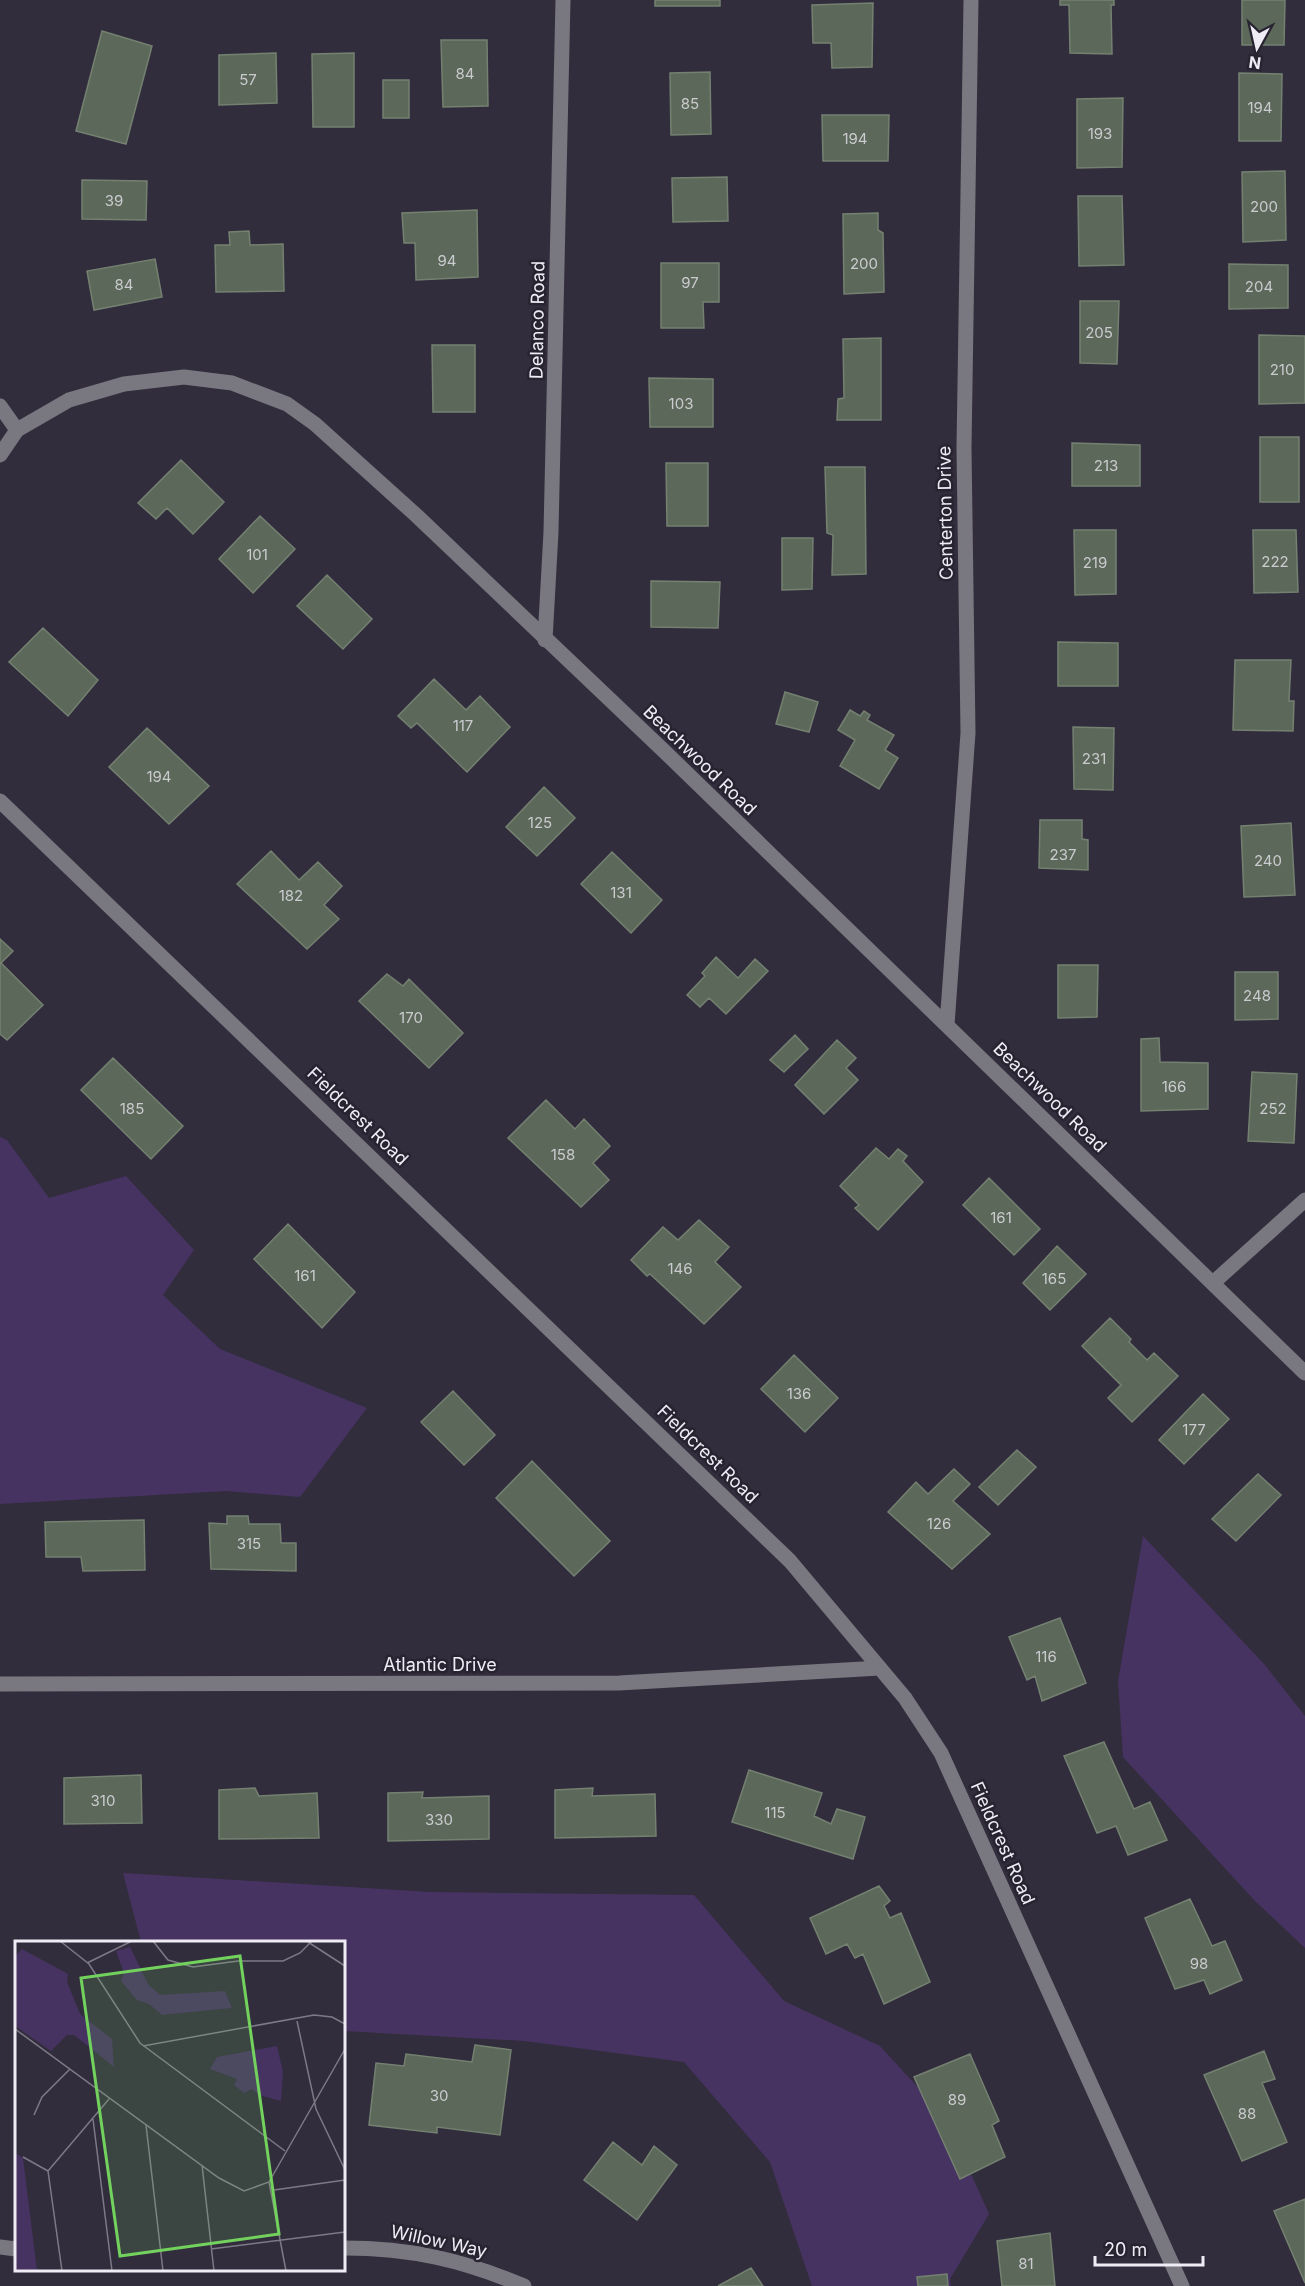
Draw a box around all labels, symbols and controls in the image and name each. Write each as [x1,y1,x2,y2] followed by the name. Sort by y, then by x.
[1227,18,1287,78] north arrow
[1247,52,1262,74] text: N
[456,64,474,83] house number: 84
[239,70,257,89] house number: 57
[681,94,699,113] house number: 85
[1247,98,1273,117] house number: 194
[1088,124,1112,143] house number: 193
[842,129,868,148] house number: 194
[105,191,123,210] house number: 39
[1250,197,1278,216] house number: 200
[438,251,457,270] house number: 94
[850,254,878,273] house number: 200
[525,261,549,379] street label: Delanco Road
[681,273,699,292] house number: 97
[115,275,133,294] house number: 84
[1245,277,1273,296] house number: 204
[1085,323,1113,342] house number: 205
[1270,360,1294,379] house number: 210
[669,394,693,413] house number: 103
[933,446,957,580] street label: Centerton Drive
[1094,456,1118,475] house number: 213
[246,545,268,564] house number: 101
[1261,552,1289,571] house number: 222
[1083,553,1107,572] house number: 219
[639,701,761,819] street label: Beachwood Road
[453,716,473,735] house number: 117
[1082,749,1106,768] house number: 231
[146,767,172,786] house number: 194
[528,813,552,832] house number: 125
[1050,845,1076,864] house number: 237
[1254,851,1282,870] house number: 240
[610,883,632,902] house number: 131
[279,886,303,905] house number: 182
[1243,986,1271,1005] house number: 248
[399,1008,423,1027] house number: 170
[989,1038,1111,1156] street label: Beachwood Road
[303,1063,413,1169] street label: Fieldcrest Road
[1162,1077,1186,1096] house number: 166
[120,1099,144,1118] house number: 185
[1259,1099,1287,1118] house number: 252
[551,1145,575,1164] house number: 158
[990,1208,1012,1227] house number: 161
[667,1259,693,1278] house number: 146
[294,1266,316,1285] house number: 161
[1042,1269,1066,1288] house number: 165
[787,1384,811,1403] house number: 136
[653,1401,763,1507] street label: Fieldcrest Road
[1182,1420,1206,1439] house number: 177
[927,1514,951,1533] house number: 126
[237,1534,261,1553] house number: 315
[1035,1647,1057,1666] house number: 116
[383,1654,497,1675] street label: Atlantic Drive
[967,1778,1039,1908] street label: Fieldcrest Road
[91,1791,115,1810] house number: 310
[764,1803,786,1822] house number: 115
[425,1810,453,1829] house number: 330
[15,1941,345,2271] inset map
[1190,1954,1208,1973] house number: 98
[430,2086,448,2105] house number: 30
[948,2090,966,2109] house number: 89
[1238,2104,1256,2123] house number: 88
[389,2221,489,2261] street label: Willow Way
[1095,2229,1203,2267] scale bar
[1104,2239,1147,2260] text: 20 m
[1018,2254,1034,2273] house number: 81

